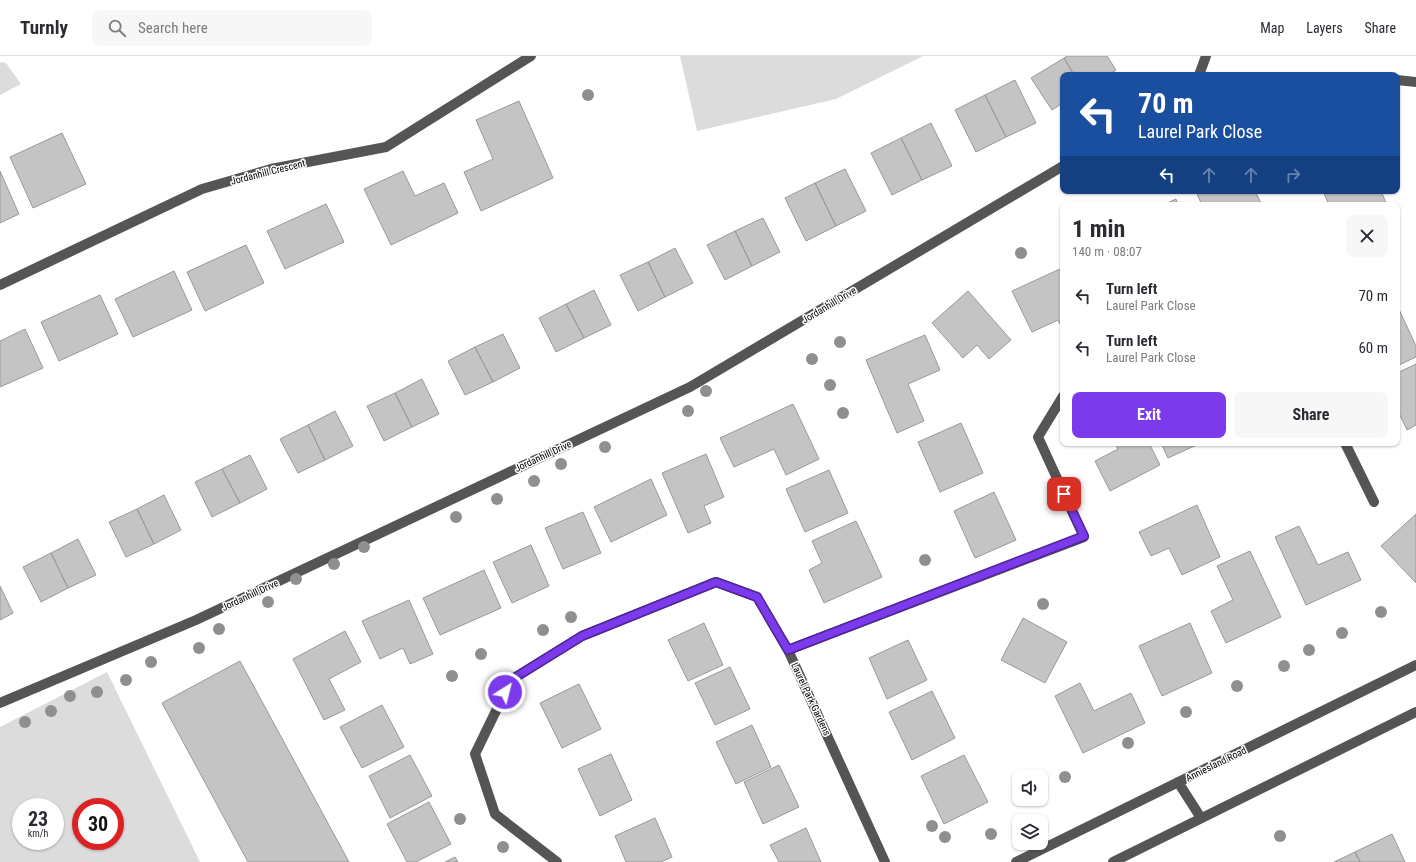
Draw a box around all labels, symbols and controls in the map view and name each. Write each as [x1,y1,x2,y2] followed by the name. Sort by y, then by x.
[92,10,372,46] search box
[20,16,68,39] text: Turnly
[106,17,128,39] icon: search
[138,19,208,37] text: Search here
[1260,20,1284,36] text: Map
[1306,20,1343,36] text: Layers
[1365,20,1396,36] text: Share
[1138,87,1194,120] text: 70 m
[1072,88,1124,140] icon: left
[1138,121,1262,142] text: Laurel Park Close
[230,157,306,187] street label: Jordanhill Crescent
[1156,164,1178,186] icon: left
[1198,164,1220,186] icon: ahead
[1240,164,1262,186] icon: ahead
[1282,164,1304,186] icon: right
[1072,215,1125,243] text: 1 min
[1346,215,1388,257] button: close
[1072,244,1142,259] text: 140 m · 08:07
[1106,280,1157,298] text: Turn left
[800,284,858,326] street label: Jordanhill Drive
[1072,285,1094,307] icon: left
[1358,287,1388,305] text: 70 m
[1106,298,1196,313] text: Laurel Park Close
[1106,332,1157,350] text: Turn left
[1072,337,1094,359] icon: left
[1358,339,1388,357] text: 60 m
[1106,350,1196,365] text: Laurel Park Close
[1072,392,1226,438] button: Exit
[1234,392,1388,438] button: Share
[513,438,573,474] street label: Jordanhill Drive
[1047,477,1081,511] pin
[1053,483,1075,505] icon: arrive
[220,577,280,613] street label: Jordanhill Drive
[789,661,833,738] street label: Laurel Park Gardens
[484,671,526,713] position arrow
[1184,745,1248,783] street label: Anniesland Road
[1012,770,1048,850] map controls
[1012,770,1048,806] button: sound
[72,798,124,850] speed limit sign: 30
[28,807,48,831] text: 23
[1012,814,1048,850] button: layers
[28,828,48,839] text: km/h

